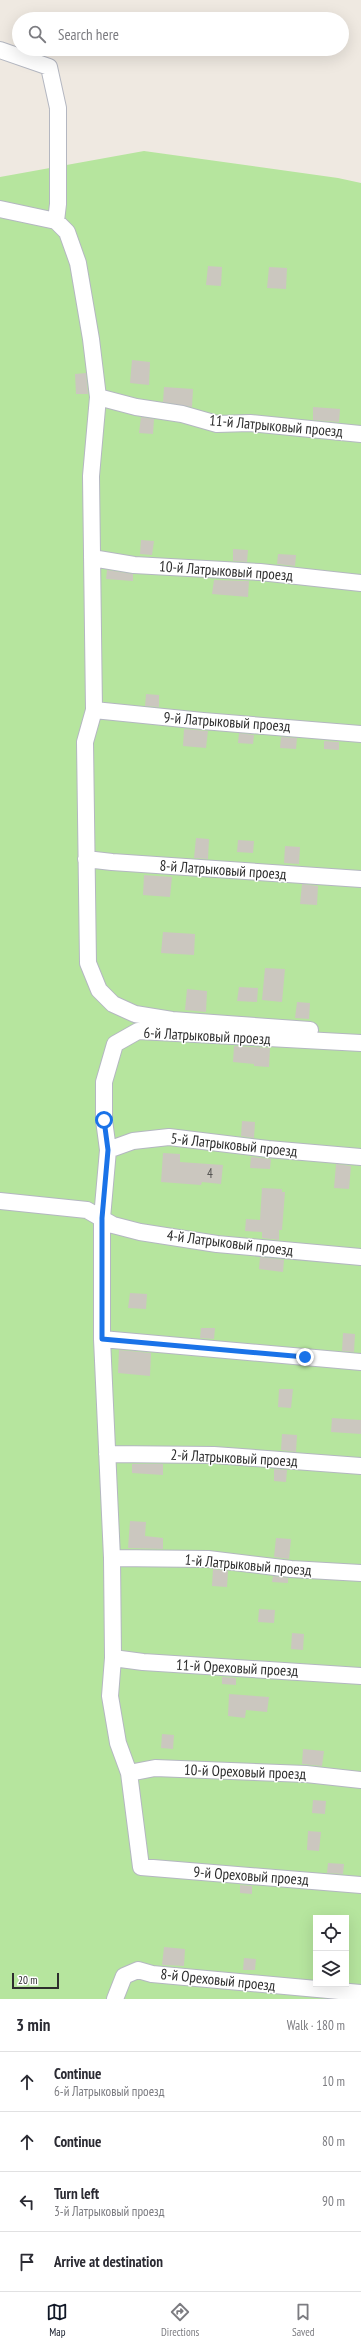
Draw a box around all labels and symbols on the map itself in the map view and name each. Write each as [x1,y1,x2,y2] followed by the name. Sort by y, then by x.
[208,410,344,441] street label: 11-й Латрыковый проезд
[158,556,294,585] street label: 10-й Латрыковый проезд
[163,708,292,735] street label: 9-й Латрыковый проезд
[159,856,288,883] street label: 8-й Латрыковый проезд
[143,1023,272,1048] street label: 6-й Латрыковый проезд
[95,1111,113,1129] route start
[170,1128,299,1161] street label: 5-й Латрыковый проезд
[207,1165,213,1182] house number: 4
[166,1225,295,1260] street label: 4-й Латрыковый проезд
[296,1348,314,1366] route end
[170,1445,299,1470] street label: 2-й Латрыковый проезд
[184,1549,313,1580] street label: 1-й Латрыковый проезд
[176,1655,299,1680] street label: 11-й Ореховый проезд
[184,1760,307,1783] street label: 10-й Ореховый проезд
[193,1862,310,1889] street label: 9-й Ореховый проезд
[160,1964,277,1995] street label: 8-й Ореховый проезд
[12,1971,59,1990] scale bar

